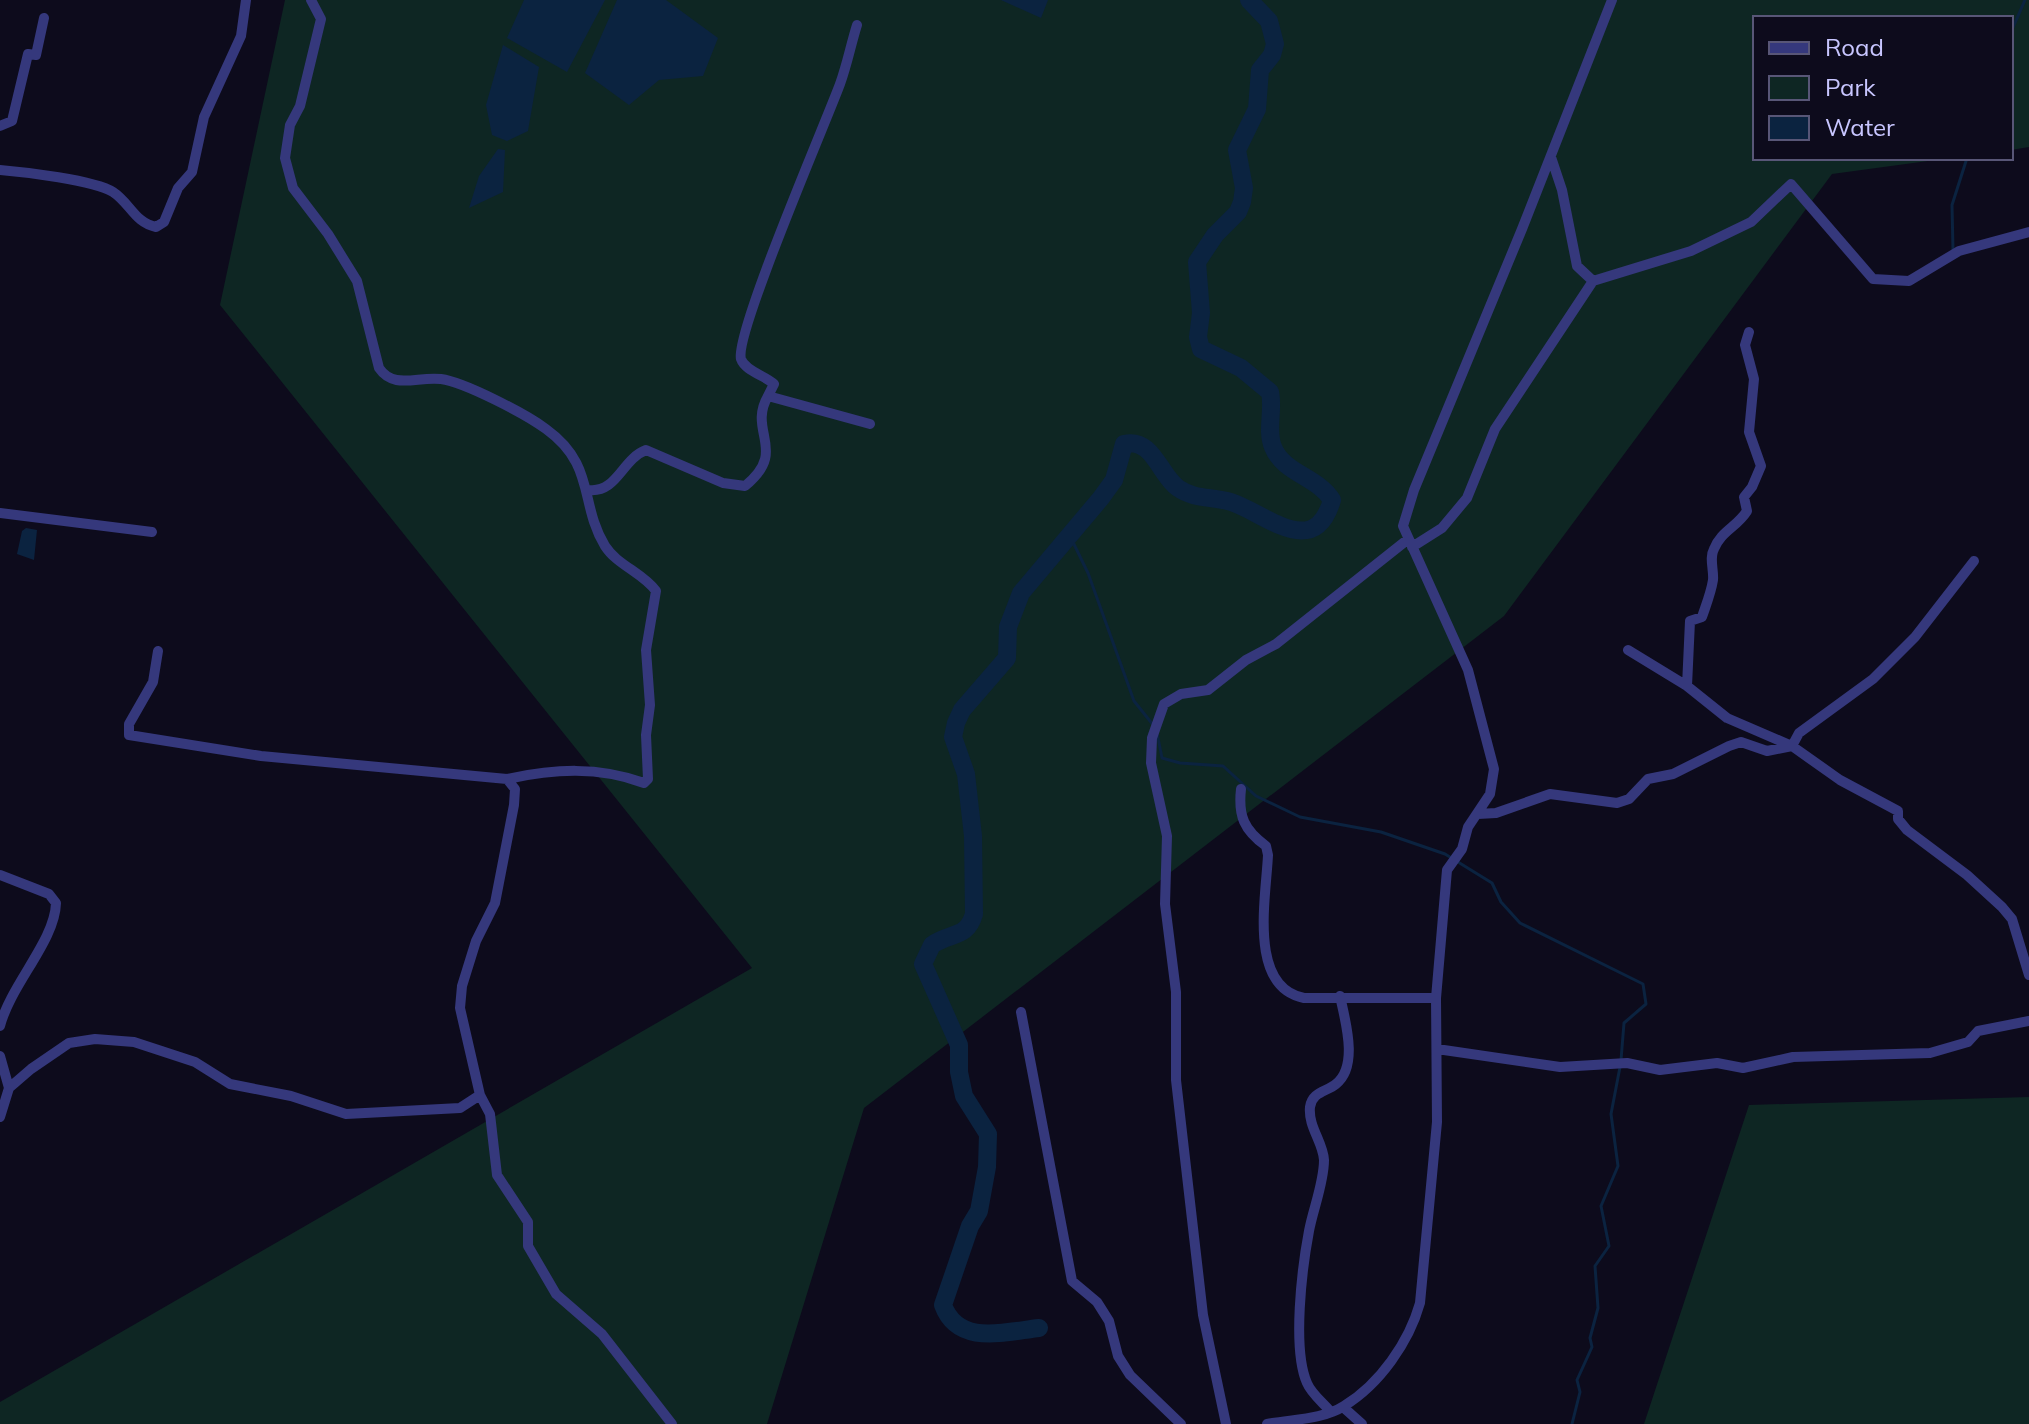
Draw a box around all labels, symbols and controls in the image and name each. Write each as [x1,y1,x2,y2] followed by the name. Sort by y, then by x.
[1753,16,2013,160] legend
[1825,32,1884,62] text: Road
[1825,72,1876,102] text: Park
[1825,112,1895,142] text: Water

